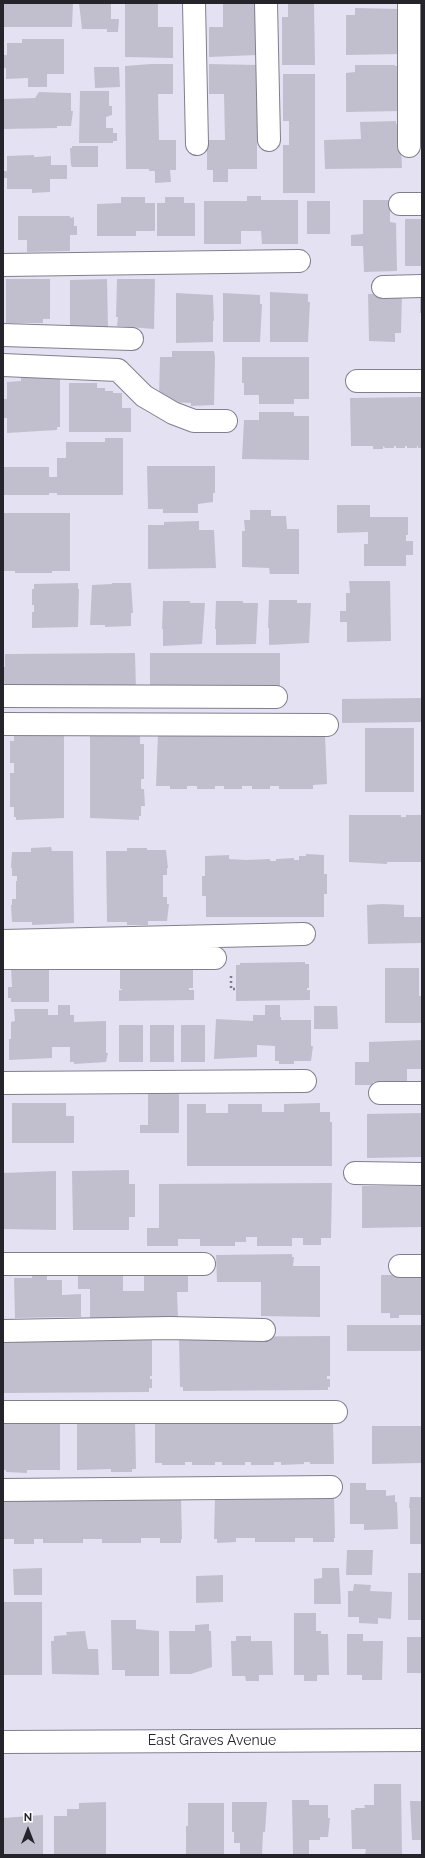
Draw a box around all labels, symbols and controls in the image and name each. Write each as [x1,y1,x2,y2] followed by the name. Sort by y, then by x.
[148,1733,276,1749] street label: East Graves Avenue
[8,1810,48,1850] north arrow
[24,1811,32,1824] text: N

